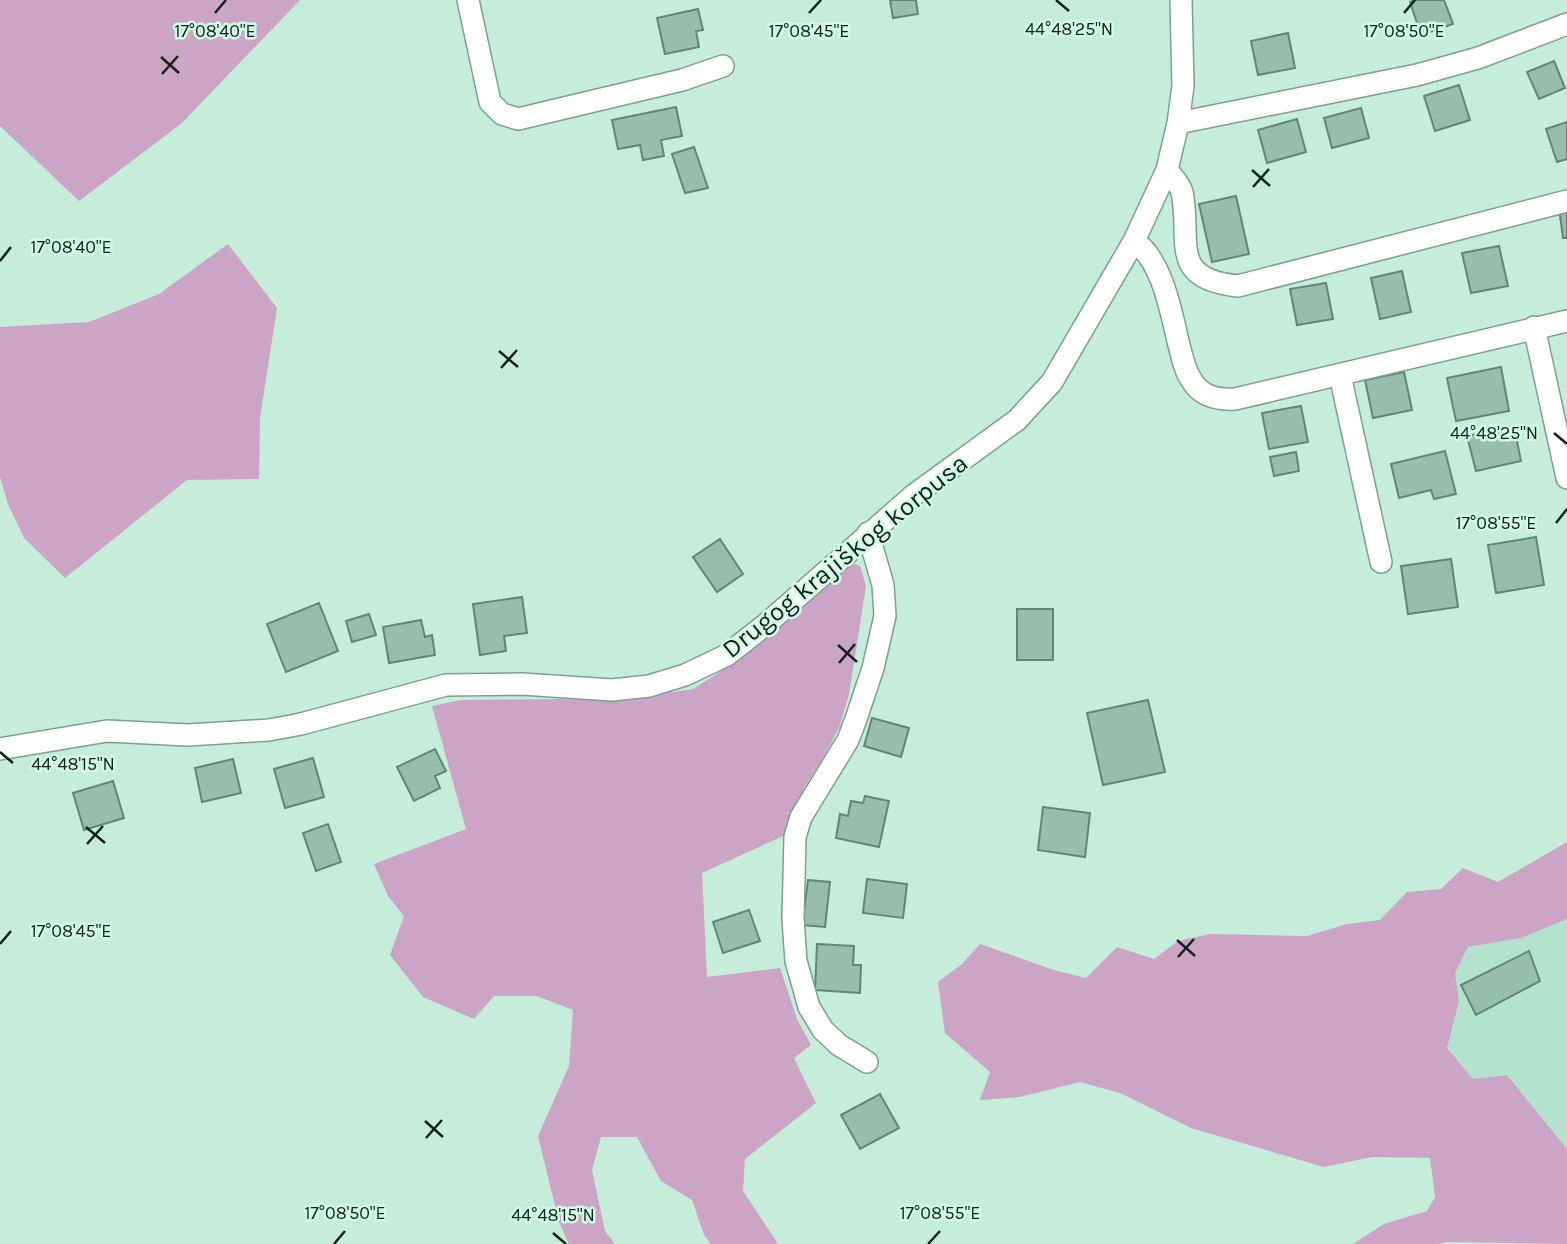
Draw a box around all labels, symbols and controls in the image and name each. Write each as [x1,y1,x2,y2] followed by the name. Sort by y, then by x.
[1025,18,1113,40] text: 44°48'25"N
[174,20,256,42] text: 17°08'40"E
[769,20,849,42] text: 17°08'45"E
[1363,20,1445,42] text: 17°08'50"E
[30,236,112,258] text: 17°08'40"E
[1450,422,1538,444] text: 44°48'25"N
[716,447,974,665] street label: Drugog krajiškog korpusa
[1456,512,1536,534] text: 17°08'55"E
[31,753,115,775] text: 44°48'15"N
[31,920,111,942] text: 17°08'45"E
[304,1202,386,1224] text: 17°08'50"E
[900,1202,980,1224] text: 17°08'55"E
[511,1204,595,1226] text: 44°48'15"N

